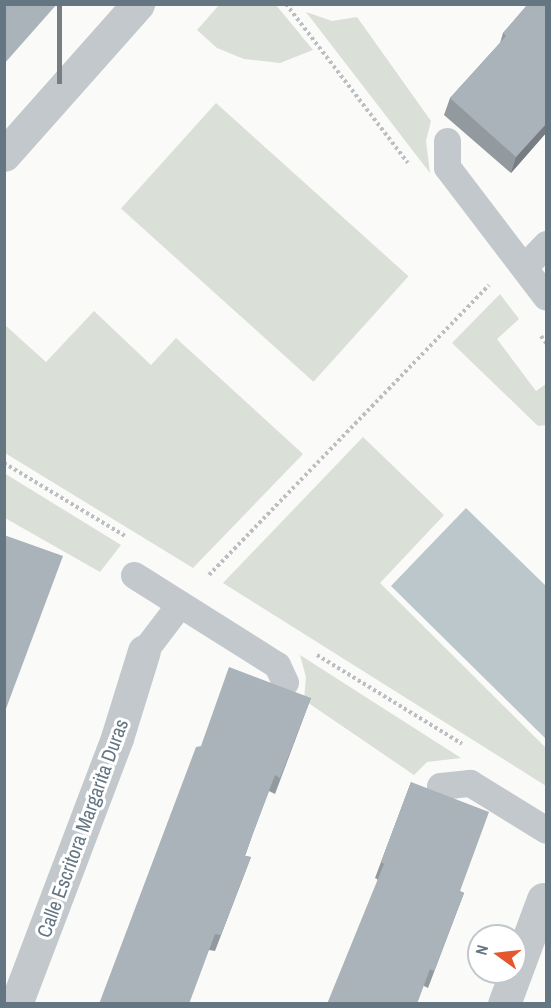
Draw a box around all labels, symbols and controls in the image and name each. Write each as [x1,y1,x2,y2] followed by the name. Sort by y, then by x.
[31,716,133,940] street label: Calle Escritora Margarita Duras
[467,924,527,984] north arrow
[470,942,493,957] text: N

